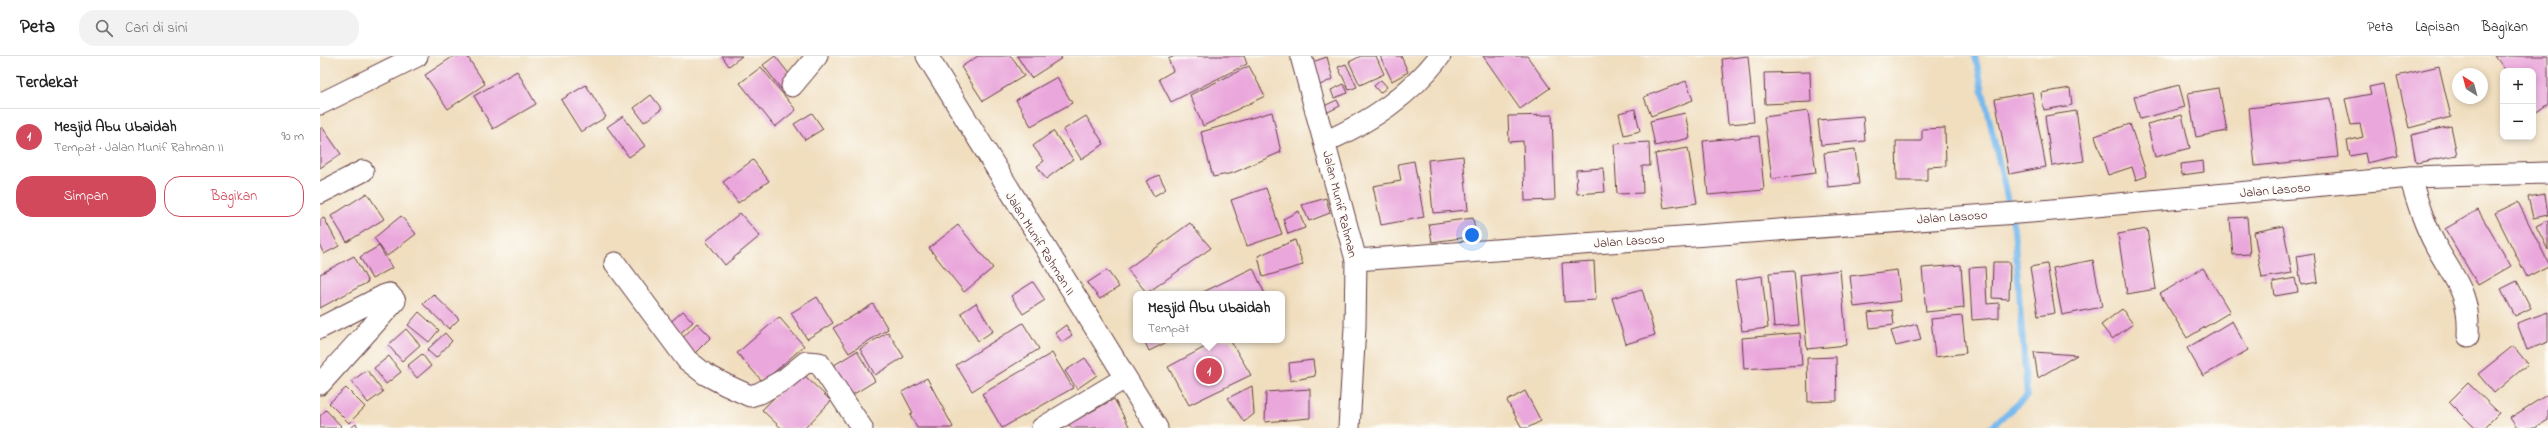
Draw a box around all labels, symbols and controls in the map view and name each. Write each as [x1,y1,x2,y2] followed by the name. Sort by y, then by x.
[79,10,359,46] search box
[20,14,55,41] text: Peta
[93,17,115,39] icon: search
[125,17,188,39] text: Cari di sini
[2367,17,2393,38] text: Peta
[2415,17,2460,38] text: Lapisan
[2482,17,2528,38] text: Bagikan
[2452,68,2488,104] north arrow
[2500,68,2536,140] map controls
[2500,68,2536,104] button: +
[16,70,78,95] text: Terdekat
[2500,104,2536,140] button: −
[54,116,177,138] text: Mesjid Abu Ubaidah
[27,127,31,146] text: 1
[281,127,304,146] text: 90 m
[54,138,224,157] text: Tempat · Jalan Munif Rahman II
[1317,149,1362,260] street label: Jalan Munif Rahman
[16,176,156,217] button: Simpan
[164,176,304,217] button: Bagikan
[2239,178,2311,203] street label: Jalan Lasoso
[1000,188,1079,299] street label: Jalan Munif Rahman II
[1916,206,1988,229] street label: Jalan Lasoso
[1462,225,1482,245] your location
[1593,230,1665,253] street label: Jalan Lasoso
[1133,291,1285,343] popup
[1148,297,1270,319] text: Mesjid Abu Ubaidah
[1148,319,1190,338] text: Tempat
[1196,356,1222,386] pin: 1

